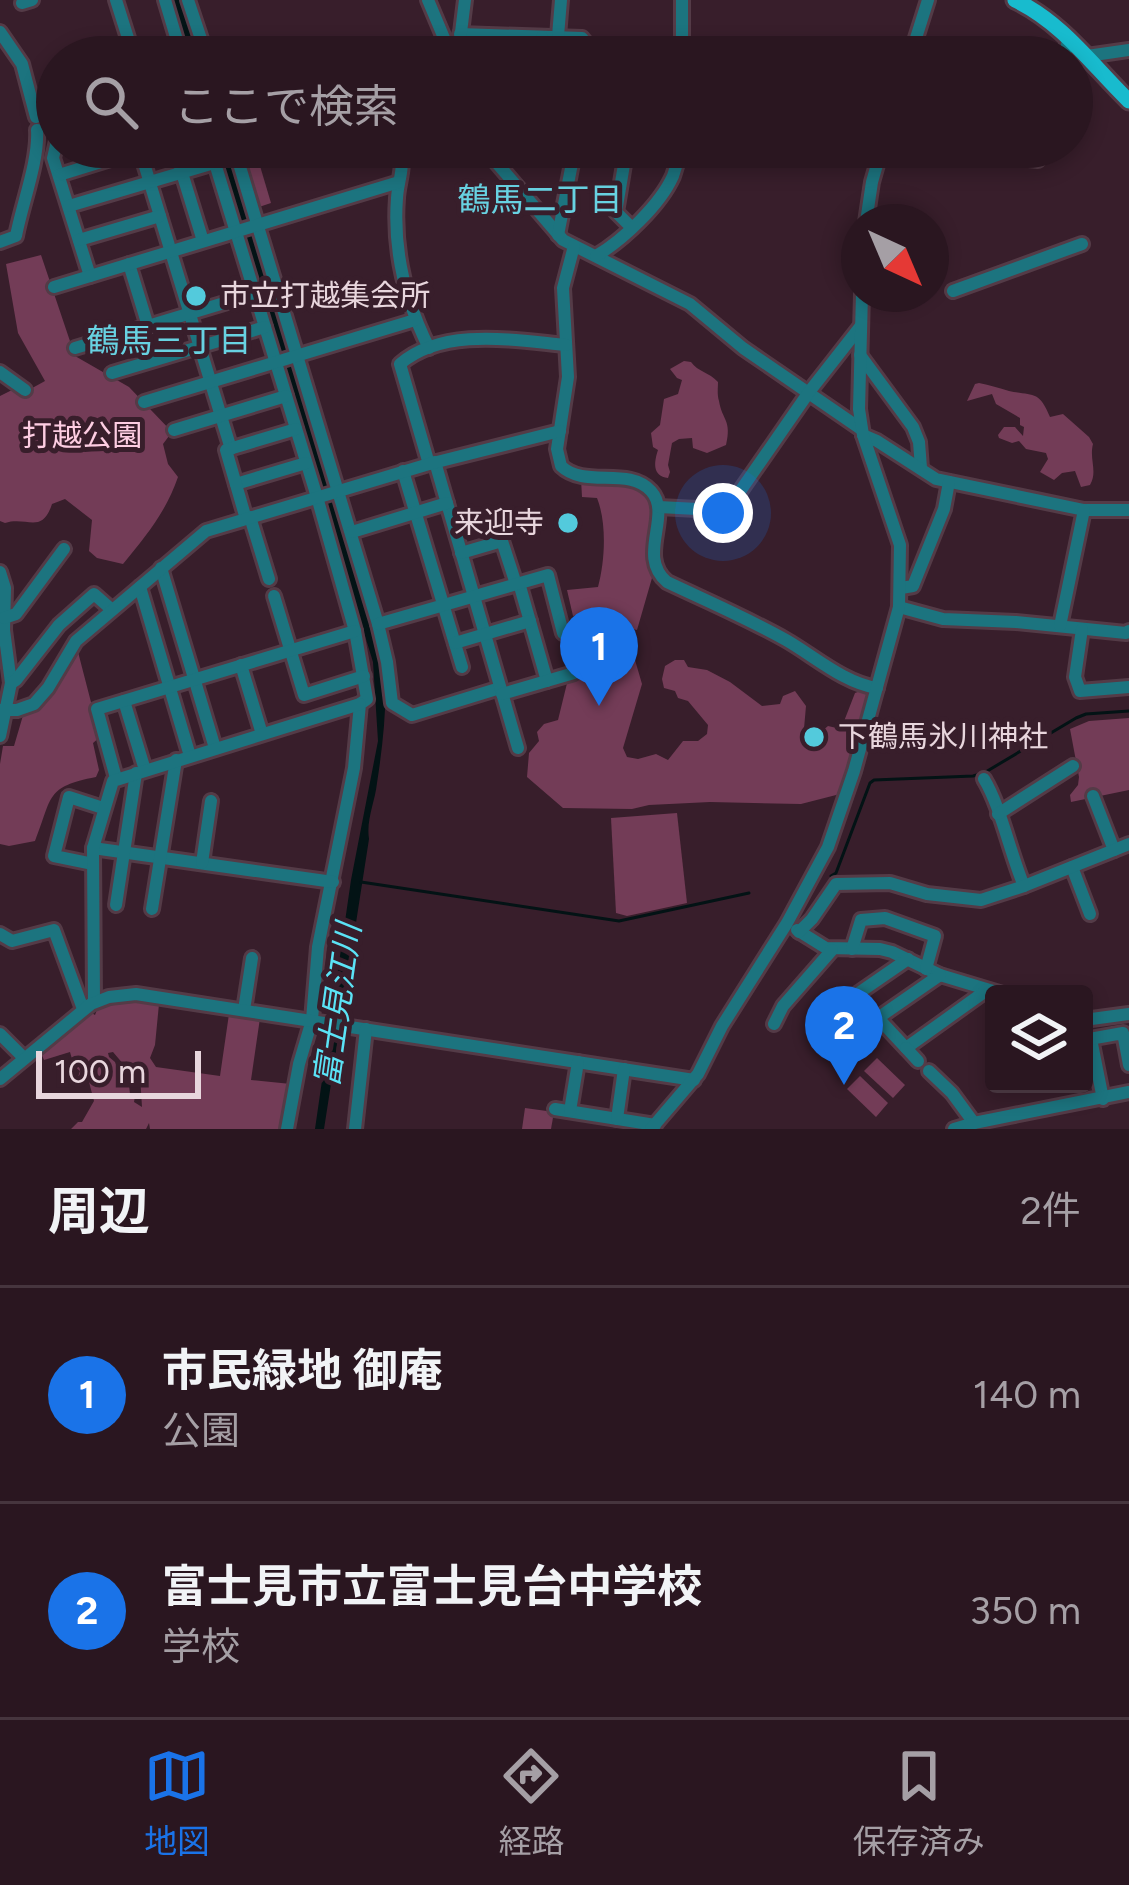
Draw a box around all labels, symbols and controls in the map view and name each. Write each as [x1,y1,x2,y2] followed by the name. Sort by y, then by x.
[36,36,1093,168] search box
[78,69,144,135] icon: search
[174,79,399,133] text: ここで検索
[458,180,623,219] district label: 鶴馬二丁目
[841,204,949,312] north arrow
[220,277,430,314] place label: 市立打越集会所
[183,283,209,309] marker: 市立打越集会所
[87,321,252,360] district label: 鶴馬三丁目
[22,417,142,454] park label: 打越公園
[693,483,753,543] your location
[454,504,544,541] place label: 来迎寺
[555,510,581,536] marker: 来迎寺
[560,607,638,706] pin: 1
[838,718,1048,755] place label: 下鶴馬氷川神社
[801,724,827,750] marker: 下鶴馬氷川神社
[307,918,369,1089] water label: 富士見江川
[985,985,1093,1093] map controls
[985,985,1093,1093] button: layers
[805,986,883,1085] pin: 2
[36,1045,201,1098] scale bar
[54,1052,146,1091] text: 100 m
[48,1181,150,1242] text: 周辺
[1020,1187,1081,1234] text: 2件
[162,1343,443,1397] text: 市民緑地 御庵
[79,1371,95,1418] text: 1
[973,1371,1081,1418] text: 140 m
[162,1407,240,1454] text: 公園
[162,1559,702,1613] text: 富士見市立富士見台中学校
[76,1587,98,1634] text: 2
[970,1587,1081,1634] text: 350 m
[162,1623,240,1670] text: 学校
[144,1743,210,1863] tab: 地図
[498,1743,564,1863] tab: 経路
[853,1743,985,1863] tab: 保存済み

